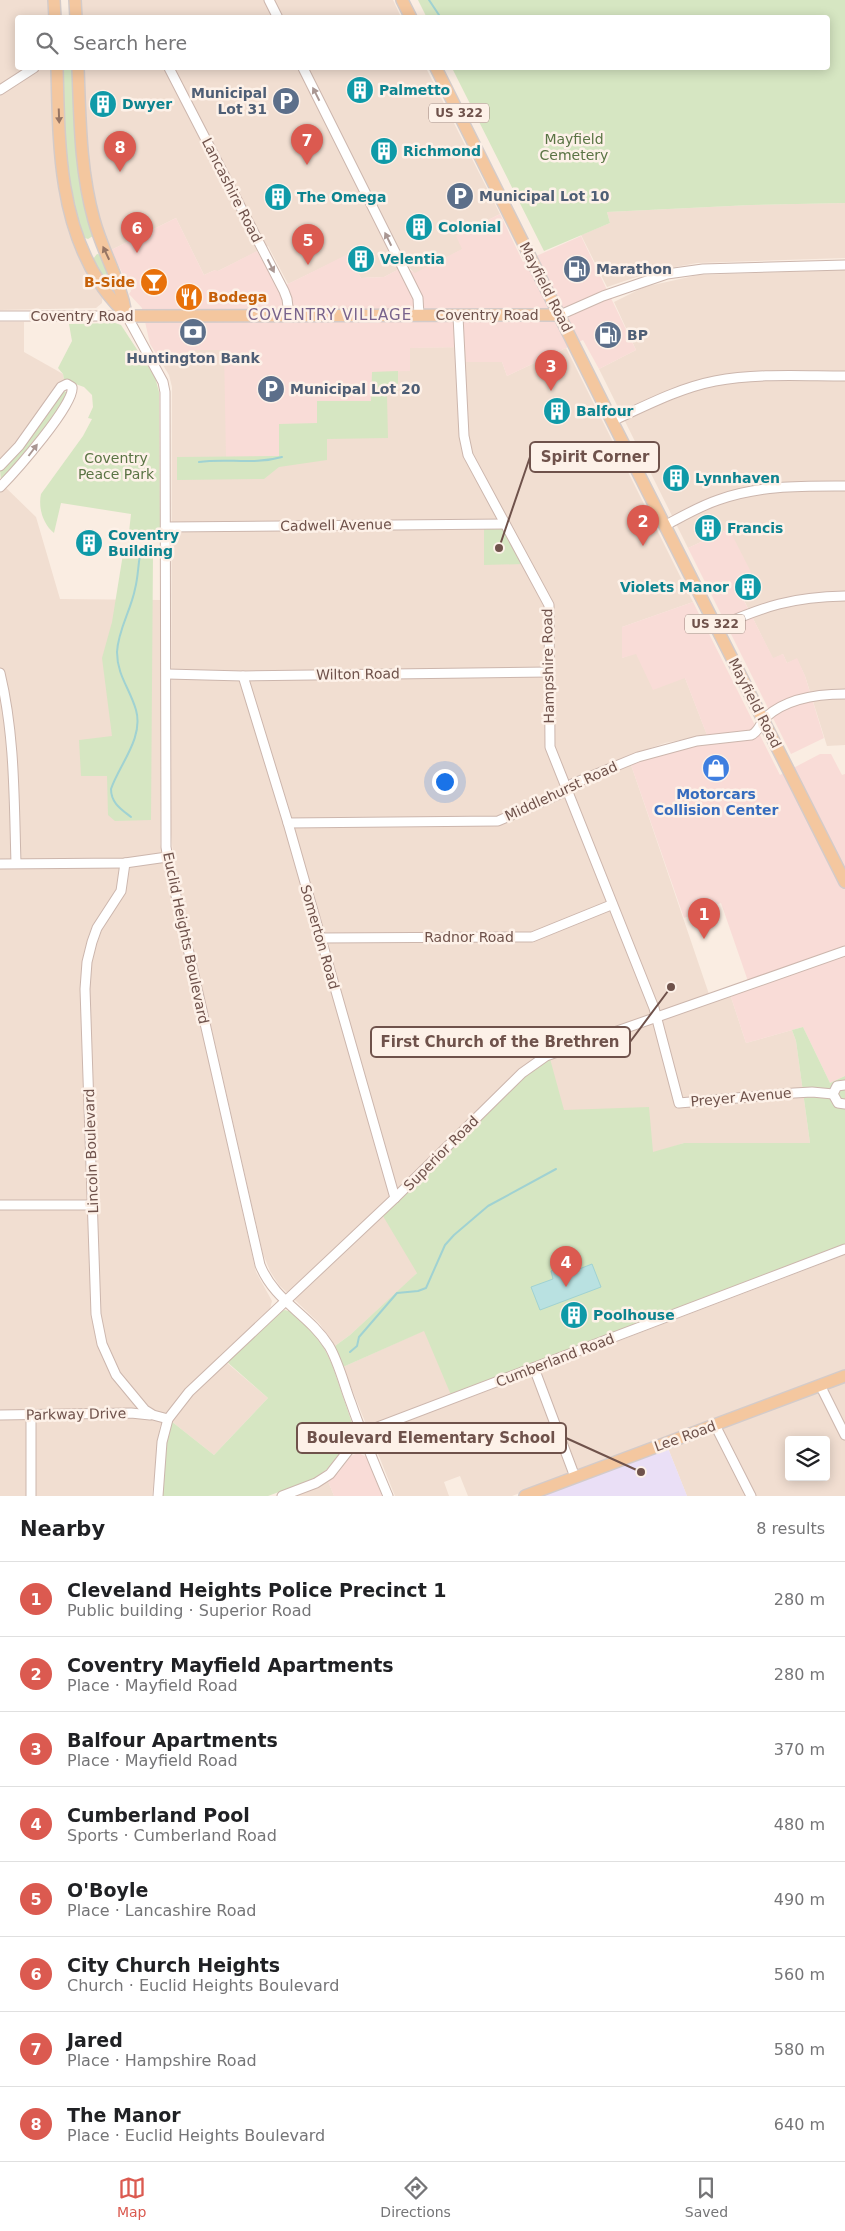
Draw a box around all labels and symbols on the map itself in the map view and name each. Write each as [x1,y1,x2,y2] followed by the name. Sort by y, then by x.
[345,75,375,105] building icon: Palmetto
[379,82,451,98] place label: Palmetto
[191,85,267,117] place label: Municipal Lot 31
[271,86,301,116] parking icon: Municipal Lot 31
[312,86,320,101] one-way arrow
[88,89,118,119] building icon: Dwyer
[122,96,172,112] place label: Dwyer
[429,104,489,122] road number: US 322
[55,108,63,124] one-way arrow
[291,124,323,165] pin: 7
[104,131,136,172] pin: 8
[540,131,608,163] park label: Mayfield Cemetery
[199,135,265,245] street label: Lancashire Road
[369,136,399,166] building icon: Richmond
[403,143,481,159] place label: Richmond
[445,181,475,211] parking icon: Municipal Lot 10
[263,182,293,212] building icon: The Omega
[479,188,610,204] place label: Municipal Lot 10
[297,189,386,205] place label: The Omega
[121,212,153,253] pin: 6
[404,212,434,242] building icon: Colonial
[438,219,501,235] place label: Colonial
[292,224,324,265] pin: 5
[384,232,392,246] one-way arrow
[516,239,576,335] street label: Mayfield Road
[346,244,376,274] building icon: Velentia
[102,246,110,260] one-way arrow
[380,251,445,267] place label: Velentia
[562,254,592,284] fuel station icon: Marathon
[267,259,275,274] one-way arrow
[596,261,672,277] place label: Marathon
[139,267,169,297] bar icon: B-Side
[84,274,135,290] place label: B-Side
[174,282,204,312] restaurant icon: Bodega
[208,289,267,305] place label: Bodega
[248,306,412,324] district label: COVENTRY VILLAGE
[435,307,539,323] street label: Coventry Road
[30,308,134,324] street label: Coventry Road
[178,317,208,347] bank icon: Huntington Bank
[593,320,623,350] fuel station icon: BP
[627,327,648,343] place label: BP
[126,350,261,366] place label: Huntington Bank
[535,350,567,391] pin: 3
[256,374,286,404] parking icon: Municipal Lot 20
[290,381,421,397] place label: Municipal Lot 20
[542,396,572,426] building icon: Balfour
[576,403,634,419] place label: Balfour
[530,442,659,472] callout: Spirit Corner
[27,444,38,457] one-way arrow
[541,448,650,466] text: Spirit Corner
[78,450,155,482] park label: Coventry Peace Park
[661,463,691,493] building icon: Lynnhaven
[695,470,780,486] place label: Lynnhaven
[627,505,659,546] pin: 2
[693,513,723,543] building icon: Francis
[280,516,392,534] street label: Cadwell Avenue
[727,520,783,536] place label: Francis
[108,527,179,559] place label: Coventry Building
[74,528,104,558] building icon: Coventry Building
[733,572,763,602] building icon: Violets Manor
[620,579,729,595] place label: Violets Manor
[539,608,557,724] street label: Hampshire Road
[685,614,745,634] road number: US 322
[725,655,785,751] street label: Mayfield Road
[316,665,400,683] street label: Wilton Road
[701,753,731,783] shop icon: Motorcars Collision Center
[502,758,620,824] street label: Middlehurst Road
[432,769,458,795] your location
[654,786,778,818] place label: Motorcars Collision Center
[160,851,212,1025] street label: Euclid Heights Boulevard
[297,883,343,991] street label: Somerton Road
[688,898,720,939] pin: 1
[424,929,514,945] street label: Radnor Road
[371,1027,630,1057] callout: First Church of the Brethren
[380,1033,620,1051] text: First Church of the Brethren
[690,1085,792,1109] street label: Preyer Avenue
[81,1088,101,1214] street label: Lincoln Boulevard
[400,1112,482,1194] street label: Superior Road
[550,1246,582,1287] pin: 4
[559,1300,589,1330] building icon: Poolhouse
[593,1307,675,1323] place label: Poolhouse
[494,1330,616,1390] street label: Cumberland Road
[26,1405,126,1423] street label: Parkway Drive
[652,1417,718,1455] street label: Lee Road
[297,1423,566,1453] callout: Boulevard Elementary School
[307,1429,555,1447] text: Boulevard Elementary School

